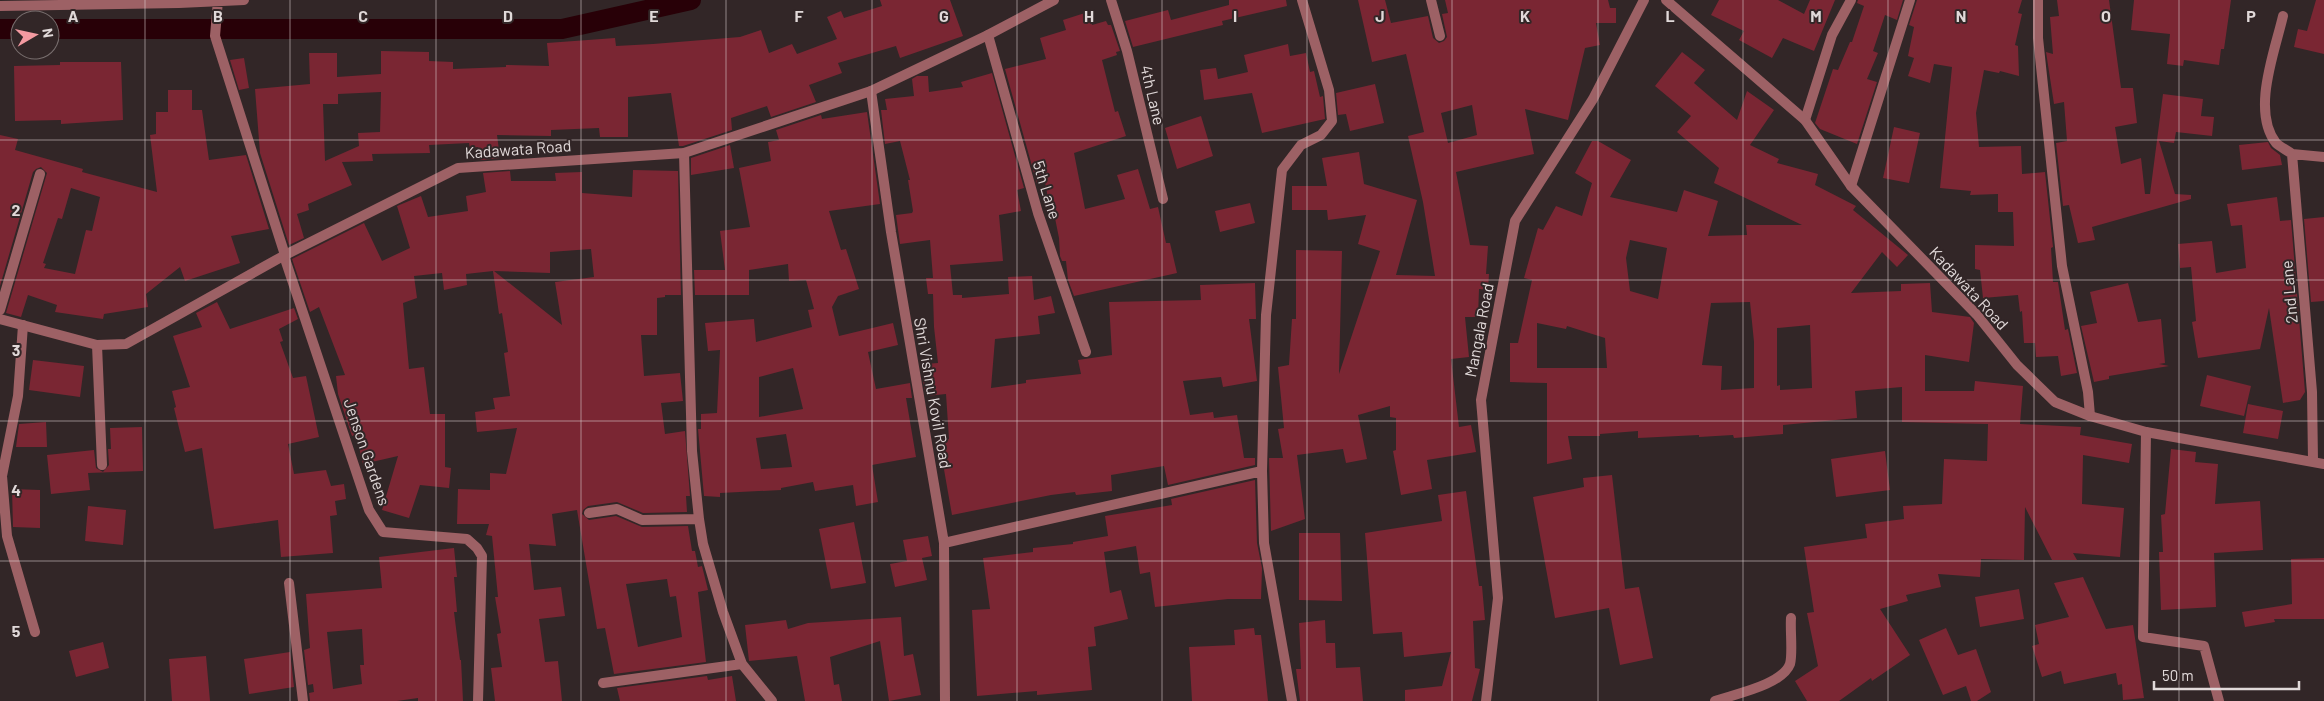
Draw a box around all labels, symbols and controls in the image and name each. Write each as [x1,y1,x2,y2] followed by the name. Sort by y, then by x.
[68,6,79,25] text: A
[213,6,223,25] text: B
[358,6,368,25] text: C
[503,6,513,25] text: D
[649,6,659,25] text: E
[795,6,804,25] text: F
[939,6,949,25] text: G
[1084,6,1094,25] text: H
[1233,6,1237,25] text: I
[1375,6,1385,25] text: J
[1520,6,1530,25] text: K
[1665,6,1675,25] text: L
[1810,6,1822,25] text: M
[1956,6,1966,25] text: N
[2101,6,2111,25] text: O
[2246,6,2256,25] text: P
[10,10,60,60] north arrow
[39,27,57,39] text: N
[1137,63,1170,127] street label: 4th Lane
[464,135,572,162] street label: Kadawata Road
[1030,158,1065,221] street label: 5th Lane
[12,200,21,219] text: 2
[1926,242,2013,333] street label: Kadawata Road
[2276,260,2301,324] street label: 2nd Lane
[1460,281,1497,379] street label: Mangala Road
[911,316,956,470] street label: Shri Vishnu Kovil Road
[12,340,20,359] text: 3
[340,396,395,508] street label: Jenson Gardens
[11,480,21,499] text: 4
[12,621,21,640] text: 5
[2154,658,2299,690] scale bar
[2162,666,2194,684] text: 50 m

